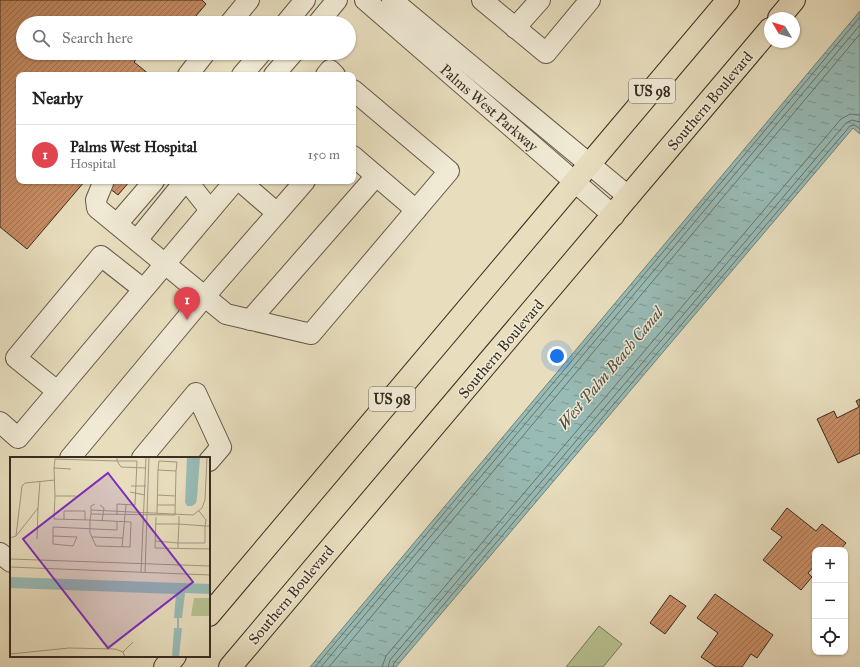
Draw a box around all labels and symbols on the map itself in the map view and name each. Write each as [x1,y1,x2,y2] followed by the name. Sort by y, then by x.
[764,12,800,48] north arrow
[663,48,757,154] street label: Southern Boulevard
[436,61,542,156] street label: Palms West Parkway
[629,79,675,103] road number: US 98
[174,287,200,320] pin: 1
[454,296,548,402] street label: Southern Boulevard
[554,302,668,433] water label: West Palm Beach Canal
[547,346,567,366] your location
[369,387,415,411] road number: US 98
[10,457,210,657] inset map
[244,542,338,648] street label: Southern Boulevard

